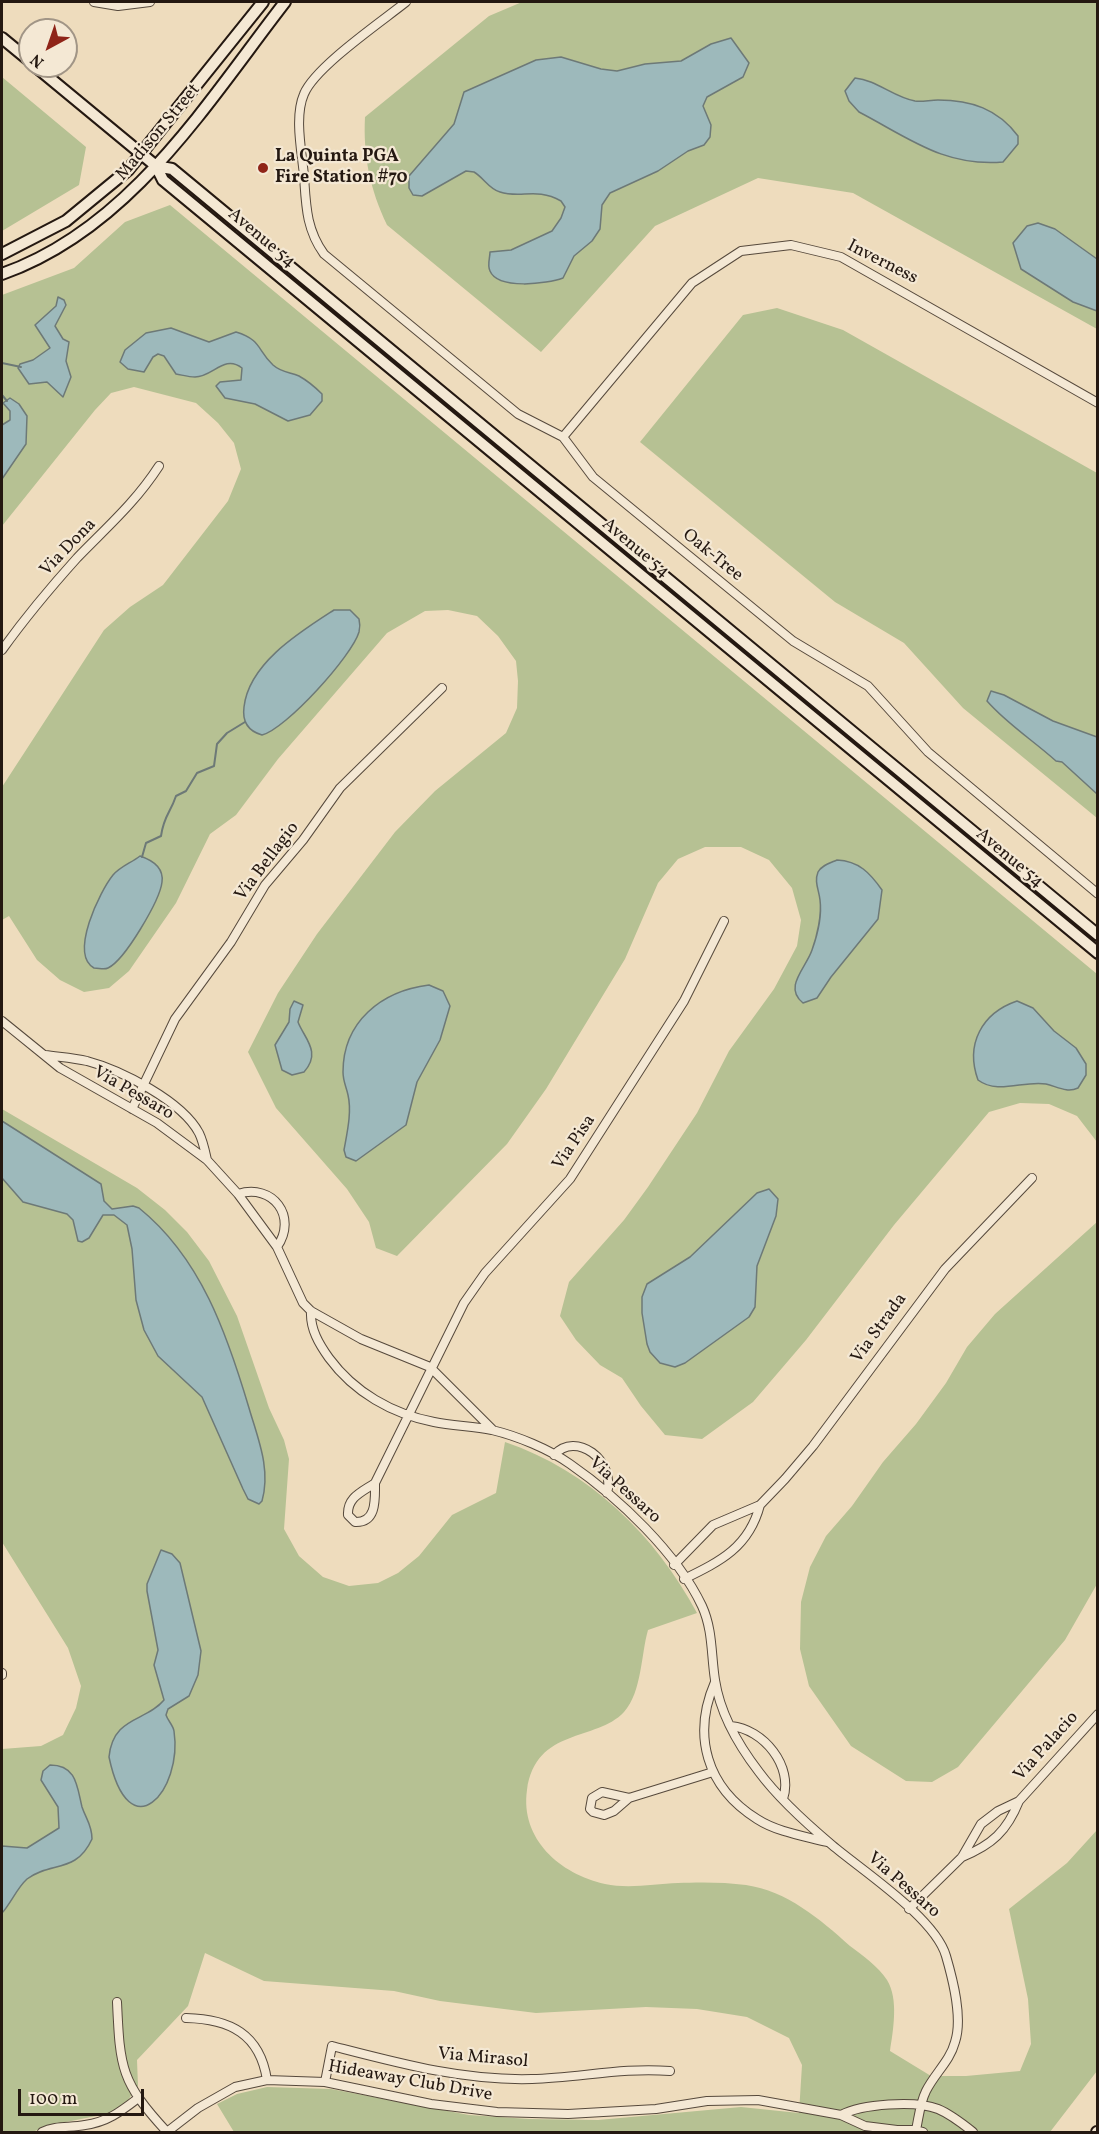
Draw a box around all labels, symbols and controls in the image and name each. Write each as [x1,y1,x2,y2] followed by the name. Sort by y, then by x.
[18,18,78,78] north arrow
[26,48,49,72] text: N
[112,80,206,186] street label: Madison Street
[275,147,408,190] place label: La Quinta PGA Fire Station #70
[256,161,270,175] marker: La Quinta PGA Fire Station #70
[223,204,299,274] street label: Avenue 54
[843,236,921,290] street label: Inverness
[597,514,673,584] street label: Avenue 54
[36,515,102,581] street label: Via Dona
[677,525,747,587] street label: Oak-Tree
[231,818,305,906] street label: Via Bellagio
[971,824,1047,894] street label: Avenue 54
[89,1062,177,1126] street label: Via Pessaro
[549,1111,601,1175] street label: Via Pisa
[847,1290,913,1368] street label: Via Strada
[583,1453,665,1529] street label: Via Pessaro
[1010,1708,1084,1786] street label: Via Palacio
[862,1848,944,1924] street label: Via Pessaro
[437,2044,529,2074] street label: Via Mirasol
[326,2057,494,2107] street label: Hideaway Club Drive
[21,2077,147,2115] scale bar
[29,2087,78,2112] text: 100 m

